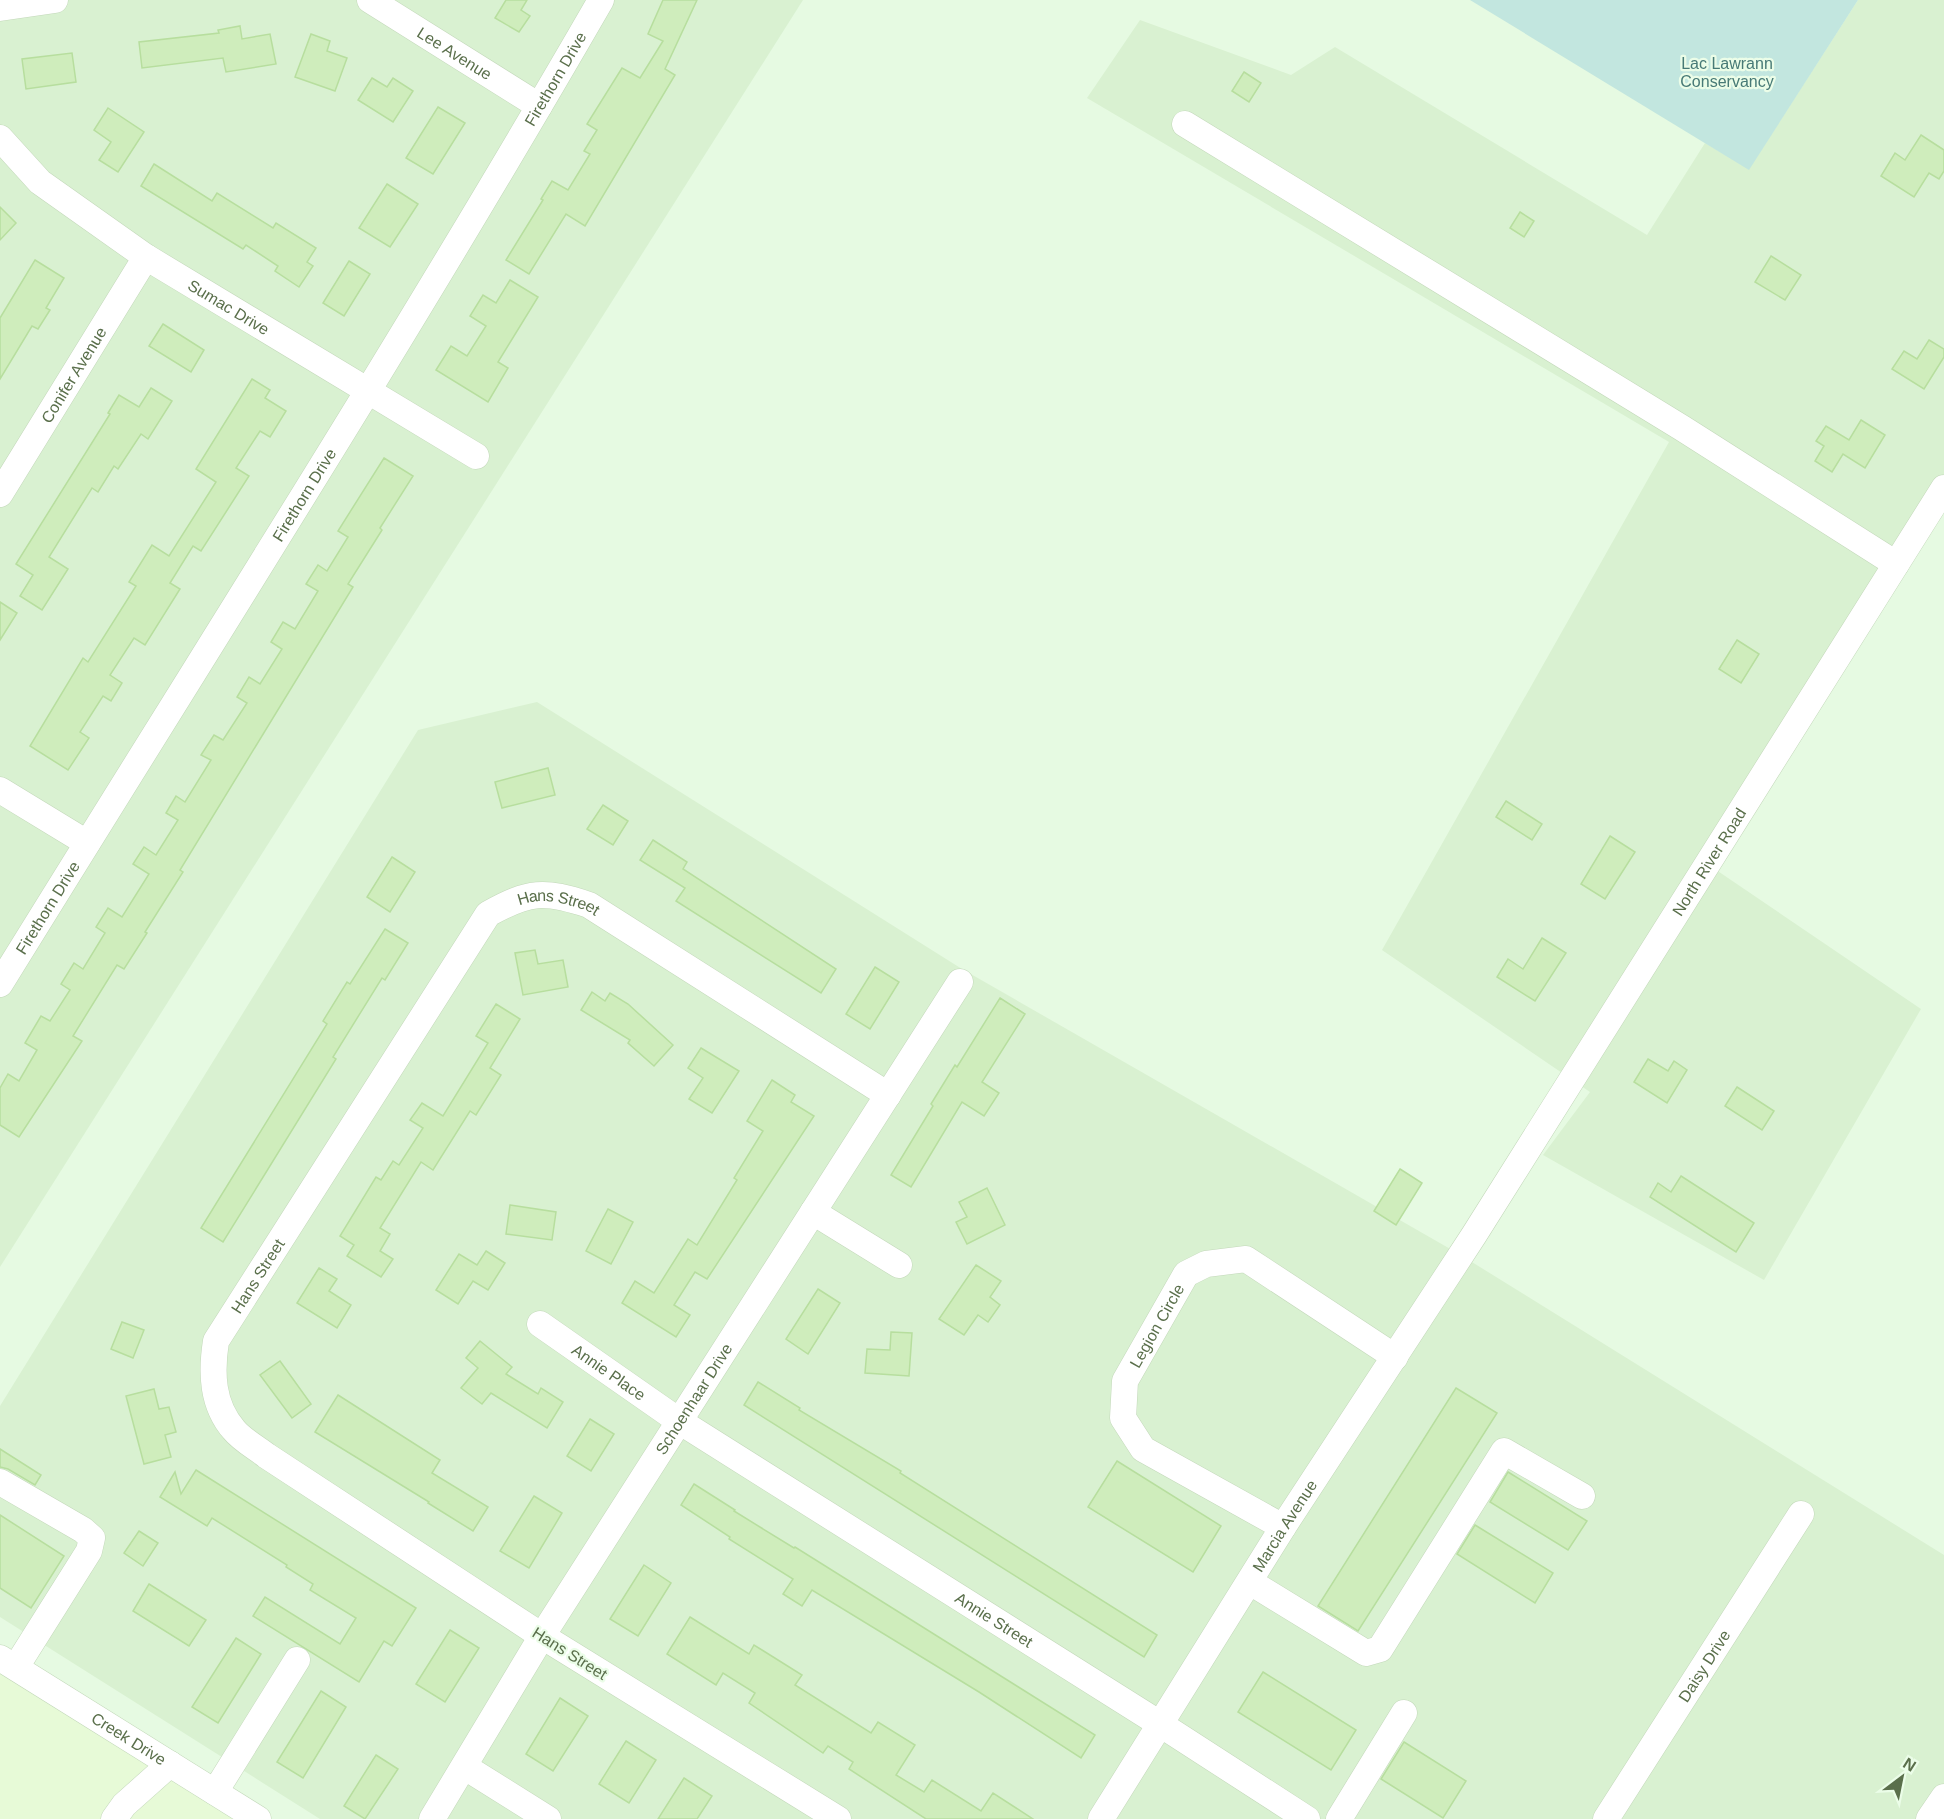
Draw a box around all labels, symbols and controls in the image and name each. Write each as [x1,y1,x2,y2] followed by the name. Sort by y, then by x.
[414,24,495,83] street label: Lee Avenue
[522,29,590,129] street label: Firethorn Drive
[1680,55,1774,90] park label: Lac Lawrann Conservancy
[185,276,272,338] street label: Sumac Drive
[38,324,110,426] street label: Conifer Avenue
[269,445,339,544] street label: Firethorn Drive
[1669,805,1749,919] street label: North River Road
[13,858,83,957] street label: Firethorn Drive
[515,887,603,919] street label: Hans Street
[228,1235,288,1316] street label: Hans Street
[1126,1281,1188,1371] street label: Legion Circle
[652,1340,736,1458] street label: Schoenhaar Drive
[569,1341,649,1404] street label: Annie Place
[1249,1477,1321,1575] street label: Marcia Avenue
[952,1589,1036,1651] street label: Annie Street
[529,1624,611,1683] street label: Hans Street
[1675,1627,1734,1705] street label: Daisy Drive
[88,1709,169,1769] street label: Creek Drive
[1872,1747,1932,1807] north arrow
[1900,1754,1919,1775] text: N

